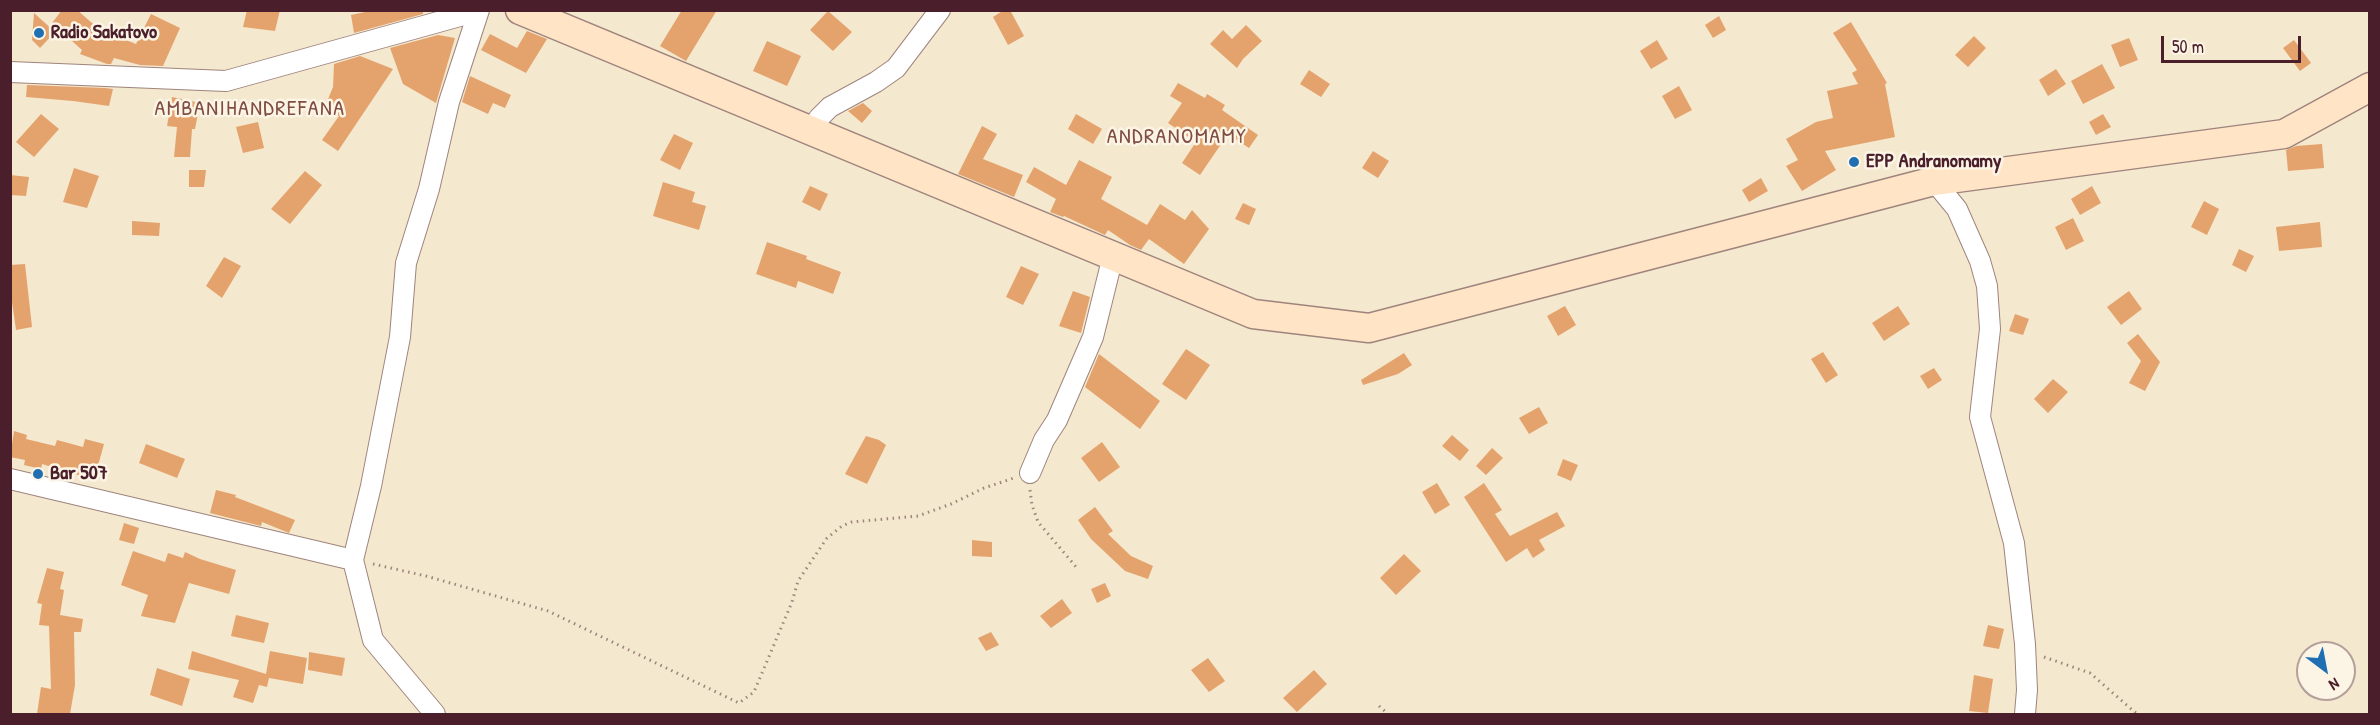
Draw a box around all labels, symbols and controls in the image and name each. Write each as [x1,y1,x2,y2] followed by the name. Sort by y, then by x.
[51,21,157,45] place label: Radio Sakatovo
[2164,24,2304,62] scale bar
[32,26,46,40] marker: Radio Sakatovo
[2172,34,2204,59] text: 50 m
[155,96,345,122] district label: AMBANIHANDREFANA
[1107,124,1247,150] district label: ANDRANOMAMY
[1866,150,2001,174] place label: EPP Andranomamy
[1847,155,1861,169] marker: EPP Andranomamy
[50,462,108,486] place label: Bar 507
[31,467,45,481] marker: Bar 507
[2296,641,2356,701] north arrow
[2325,673,2344,696] text: N

